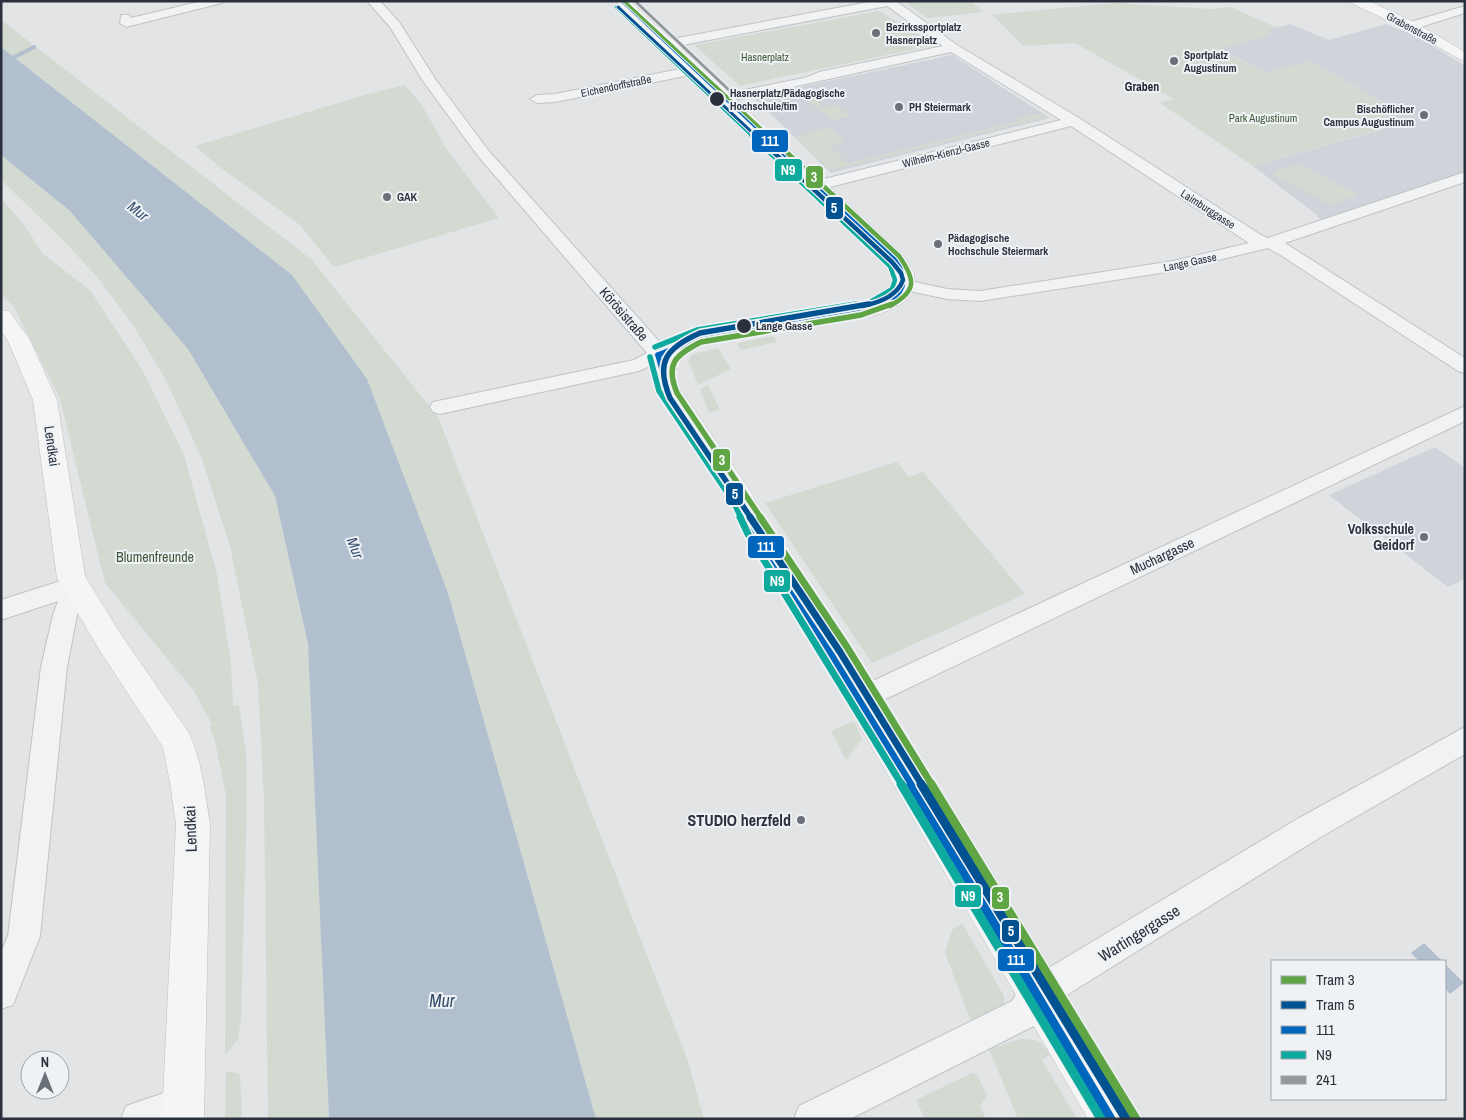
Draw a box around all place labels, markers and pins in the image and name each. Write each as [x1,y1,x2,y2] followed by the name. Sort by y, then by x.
[886,20,962,47] place label: Bezirkssportplatz Hasnerplatz
[870,27,882,39] marker: Bezirkssportplatz Hasnerplatz
[1184,48,1237,75] place label: Sportplatz Augustinum
[1168,55,1180,67] marker: Sportplatz Augustinum
[730,86,845,113] place label: Hasnerplatz/Pädagogische Hochschule/tim
[708,90,726,108] marker: Hasnerplatz/Pädagogische Hochschule/tim
[909,100,972,114] place label: PH Steiermark
[893,101,905,113] marker: PH Steiermark
[1324,102,1414,129] place label: Bischöflicher Campus Augustinum
[1418,109,1430,121] marker: Bischöflicher Campus Augustinum
[397,190,418,204] place label: GAK
[381,191,393,203] marker: GAK
[948,231,1049,258] place label: Pädagogische Hochschule Steiermark
[932,238,944,250] marker: Pädagogische Hochschule Steiermark
[735,317,753,335] marker: Lange Gasse
[756,319,812,333] place label: Lange Gasse
[1348,520,1414,554] place label: Volksschule Geidorf
[1418,531,1430,543] marker: Volksschule Geidorf
[687,809,791,831] place label: STUDIO herzfeld
[795,814,807,826] marker: STUDIO herzfeld

